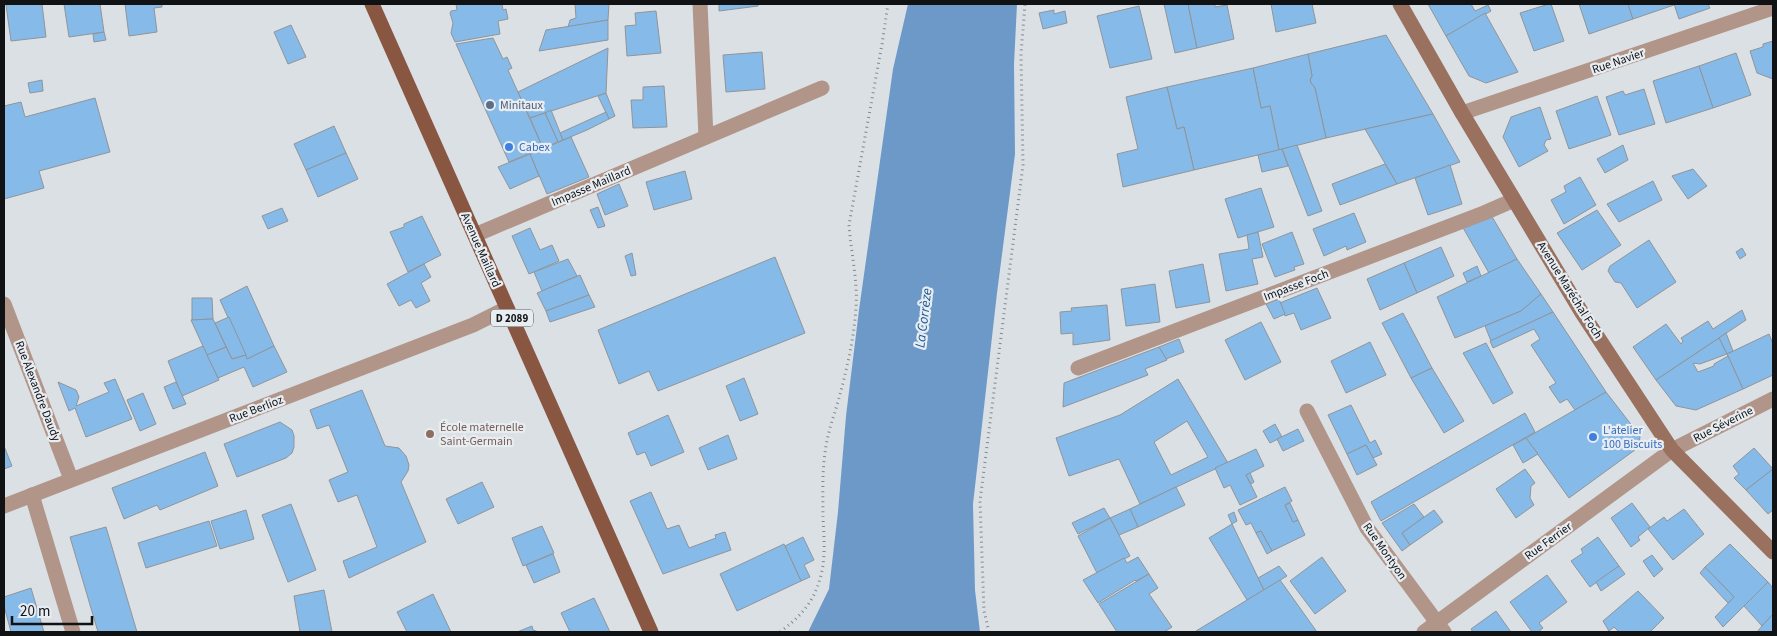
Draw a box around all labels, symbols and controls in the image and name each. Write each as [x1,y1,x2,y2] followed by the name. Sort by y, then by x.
[1590,44,1647,78] street label: Rue Navier
[500,97,544,114] place label: Minitaux
[484,99,496,111] marker: Minitaux
[519,139,550,156] place label: Cabex
[503,141,515,153] marker: Cabex
[549,162,633,211] street label: Impasse Maillard
[457,210,505,290] street label: Avenue Maillard
[1533,238,1606,342] street label: Avenue Maréchal Foch
[1261,265,1331,306] street label: Impasse Foch
[910,287,938,349] water label: La Corrèze
[491,310,533,326] road number: D 2089
[11,339,65,444] street label: Rue Alexandre Daudy
[227,391,286,428] street label: Rue Berlioz
[1690,402,1756,447] street label: Rue Séverine
[440,419,524,450] place label: École maternelle Saint-Germain
[1603,422,1662,453] place label: L'atelier 100 Biscuits
[424,428,436,440] marker: École maternelle Saint-Germain
[1587,431,1599,443] marker: L'atelier 100 Biscuits
[1521,518,1576,564] street label: Rue Ferrier
[1359,519,1411,583] street label: Rue Montyon
[12,594,92,626] scale bar
[20,601,50,622] text: 20 m

